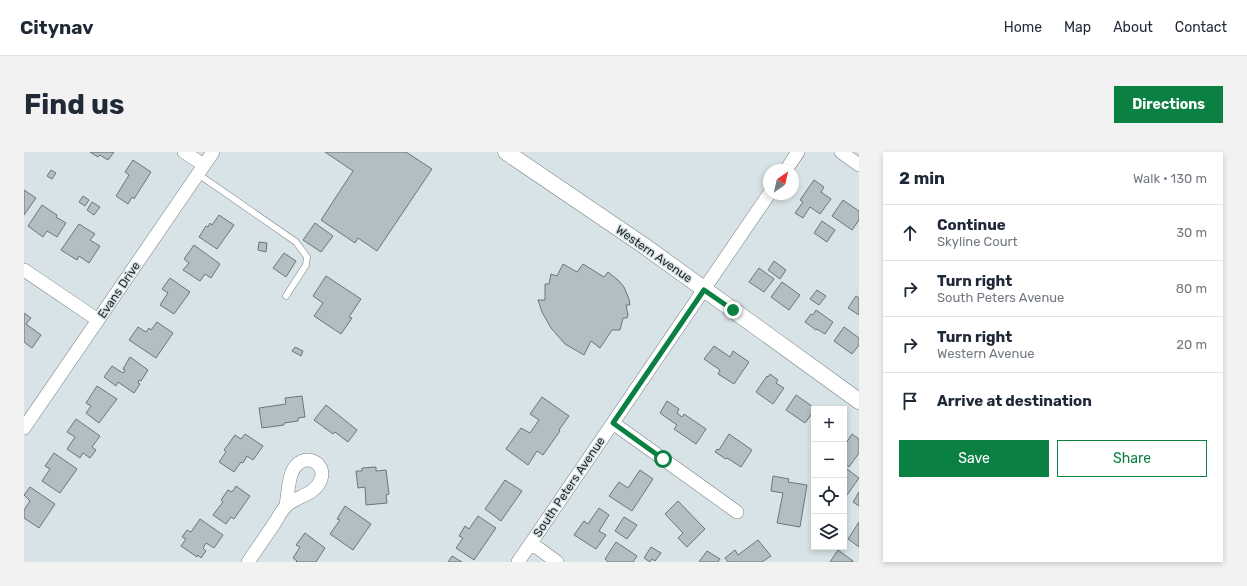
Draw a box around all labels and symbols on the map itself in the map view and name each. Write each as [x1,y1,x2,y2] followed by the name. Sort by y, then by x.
[763,164,799,200] north arrow
[613,222,695,286] street label: Western Avenue
[95,259,143,321] street label: Evans Drive
[724,301,742,319] route end
[530,434,608,540] street label: South Peters Avenue
[654,450,672,468] route start

